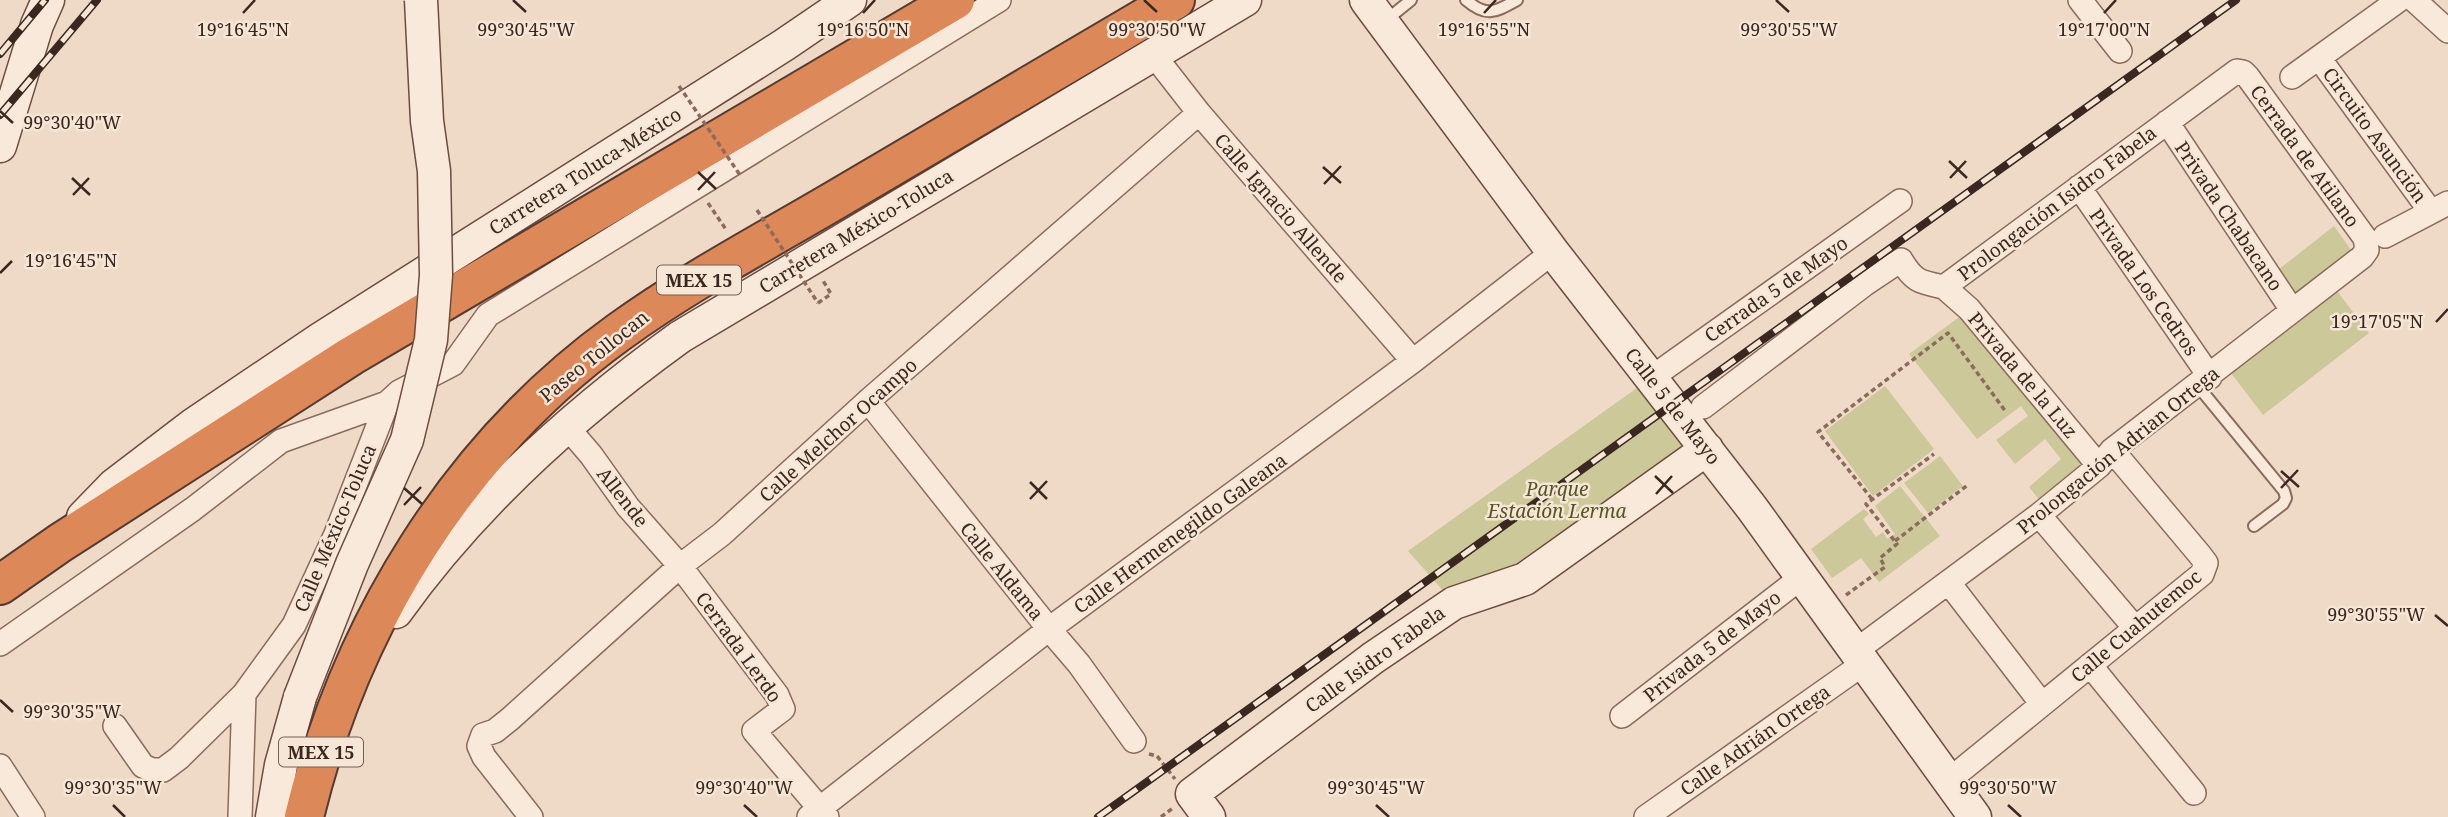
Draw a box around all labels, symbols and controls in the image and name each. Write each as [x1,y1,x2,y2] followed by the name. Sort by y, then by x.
[197,17,290,41] text: 19°16'45"N
[477,17,575,41] text: 99°30'45"W
[817,17,910,41] text: 19°16'50"N
[1108,17,1206,41] text: 99°30'50"W
[1438,17,1531,41] text: 19°16'55"N
[1740,17,1838,41] text: 99°30'55"W
[2058,17,2151,41] text: 19°17'00"N
[2317,62,2433,208] street label: Circuito Asunción
[2244,80,2366,232] street label: Cerrada de Atilano
[484,101,686,241] street label: Carretera Toluca-México
[23,110,121,134] text: 99°30'40"W
[1952,120,2162,286] street label: Prolongación Isidro Fabela
[1209,128,1353,288] street label: Calle Ignacio Allende
[2169,136,2289,296] street label: Privada Chabacano
[754,163,958,299] street label: Carretera México-Toluca
[2084,203,2204,361] street label: Privada Los Cedros
[1699,230,1853,348] street label: Cerrada 5 de Mayo
[25,248,118,272] text: 19°16'45"N
[657,266,741,294] road number: MEX 15
[534,304,654,408] street label: Paseo Tollocan
[1962,306,2084,444] street label: Privada de la Luz
[2331,309,2424,333] text: 19°17'05"N
[1619,342,1727,470] street label: Calle 5 de Mayo
[753,352,923,508] street label: Calle Melchor Ocampo
[2011,360,2225,540] street label: Prolongación Adrian Ortega
[288,440,382,616] street label: Calle México-Toluca
[1068,447,1292,619] street label: Calle Hermenegildo Galeana
[591,462,655,532] street label: Allende
[1486,476,1627,524] park label: Parque Estación Lerma
[954,516,1050,626] street label: Calle Aldama
[2065,564,2207,688] street label: Calle Cuahutemoc
[1638,584,1786,708] street label: Privada 5 de Mayo
[690,586,788,708] street label: Cerrada Lerdo
[1300,599,1450,719] street label: Calle Isidro Fabela
[2327,602,2425,626] text: 99°30'55"W
[1675,678,1835,802] street label: Calle Adrián Ortega
[23,699,121,723] text: 99°30'35"W
[279,738,363,766] road number: MEX 15
[64,775,162,799] text: 99°30'35"W
[695,775,793,799] text: 99°30'40"W
[1327,775,1425,799] text: 99°30'45"W
[1959,775,2057,799] text: 99°30'50"W

